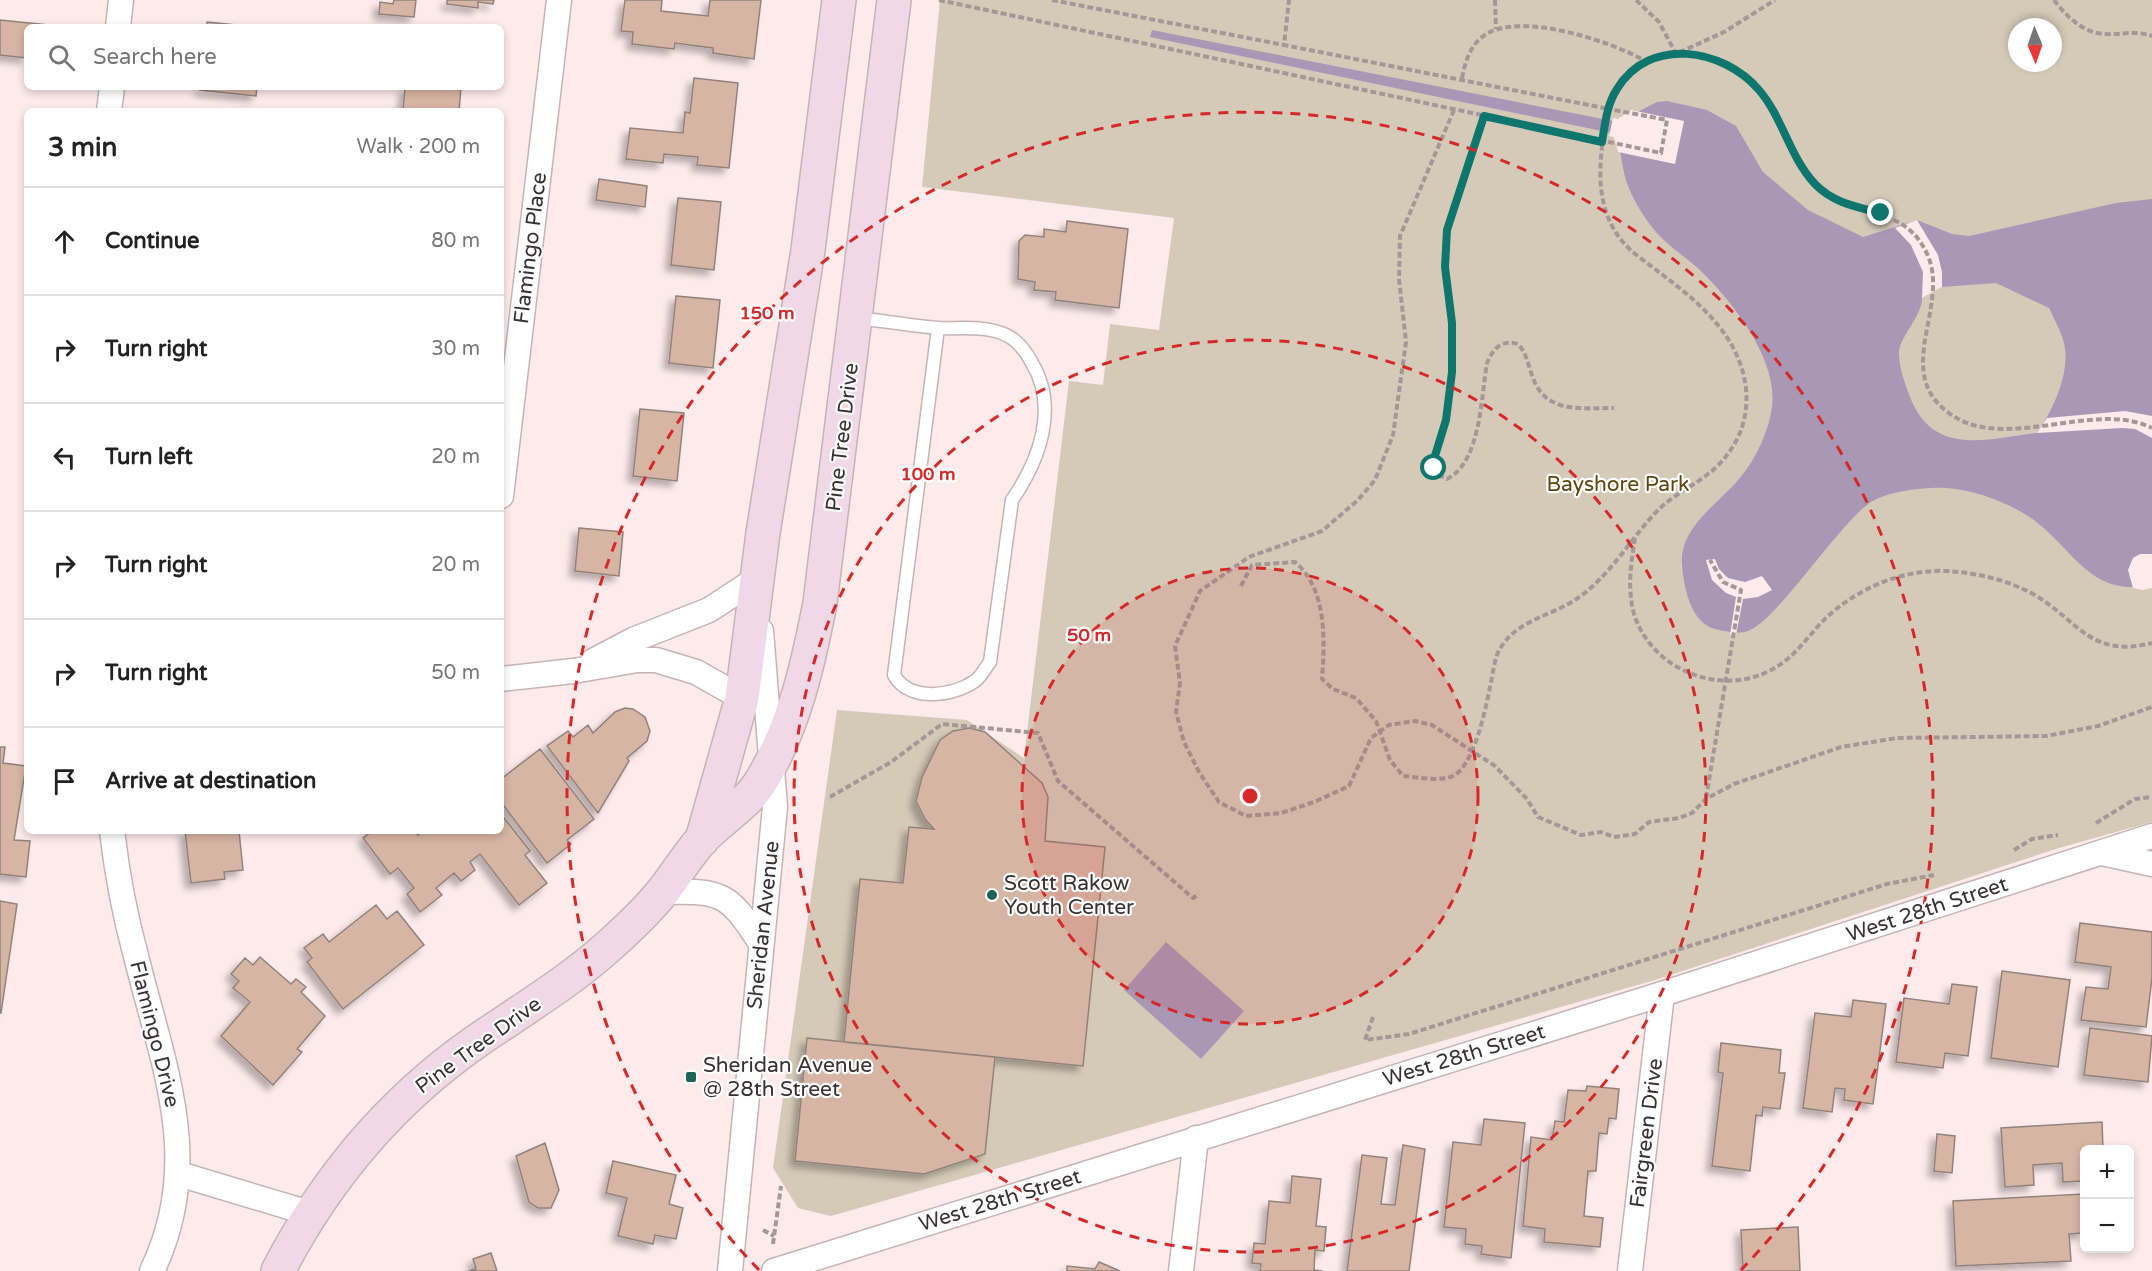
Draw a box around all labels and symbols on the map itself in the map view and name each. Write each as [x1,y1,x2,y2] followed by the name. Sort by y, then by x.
[2008,18,2062,72] north arrow
[509,171,552,325] street label: Flamingo Place
[1867,199,1893,225] route end
[739,302,795,324] text: 150 m
[821,361,864,513] street label: Pine Tree Drive
[1420,454,1446,480] route start
[900,463,956,485] text: 100 m
[1546,472,1690,497] park label: Bayshore Park
[1067,624,1111,646] text: 50 m
[1240,786,1260,806] centre of rings
[742,840,785,1010] street label: Sheridan Avenue
[1004,871,1134,920] place label: Scott Rakow Youth Center
[1843,872,2011,947] street label: West 28th Street
[985,888,999,902] marker: Scott Rakow Youth Center
[124,958,185,1110] street label: Flamingo Drive
[410,991,546,1099] street label: Pine Tree Drive
[1380,1019,1548,1092] street label: West 28th Street
[703,1053,872,1102] place label: Sheridan Avenue @ 28th Street
[1625,1057,1668,1209] street label: Fairgreen Drive
[684,1070,698,1084] marker: Sheridan Avenue @ 28th Street
[916,1164,1084,1237] street label: West 28th Street

